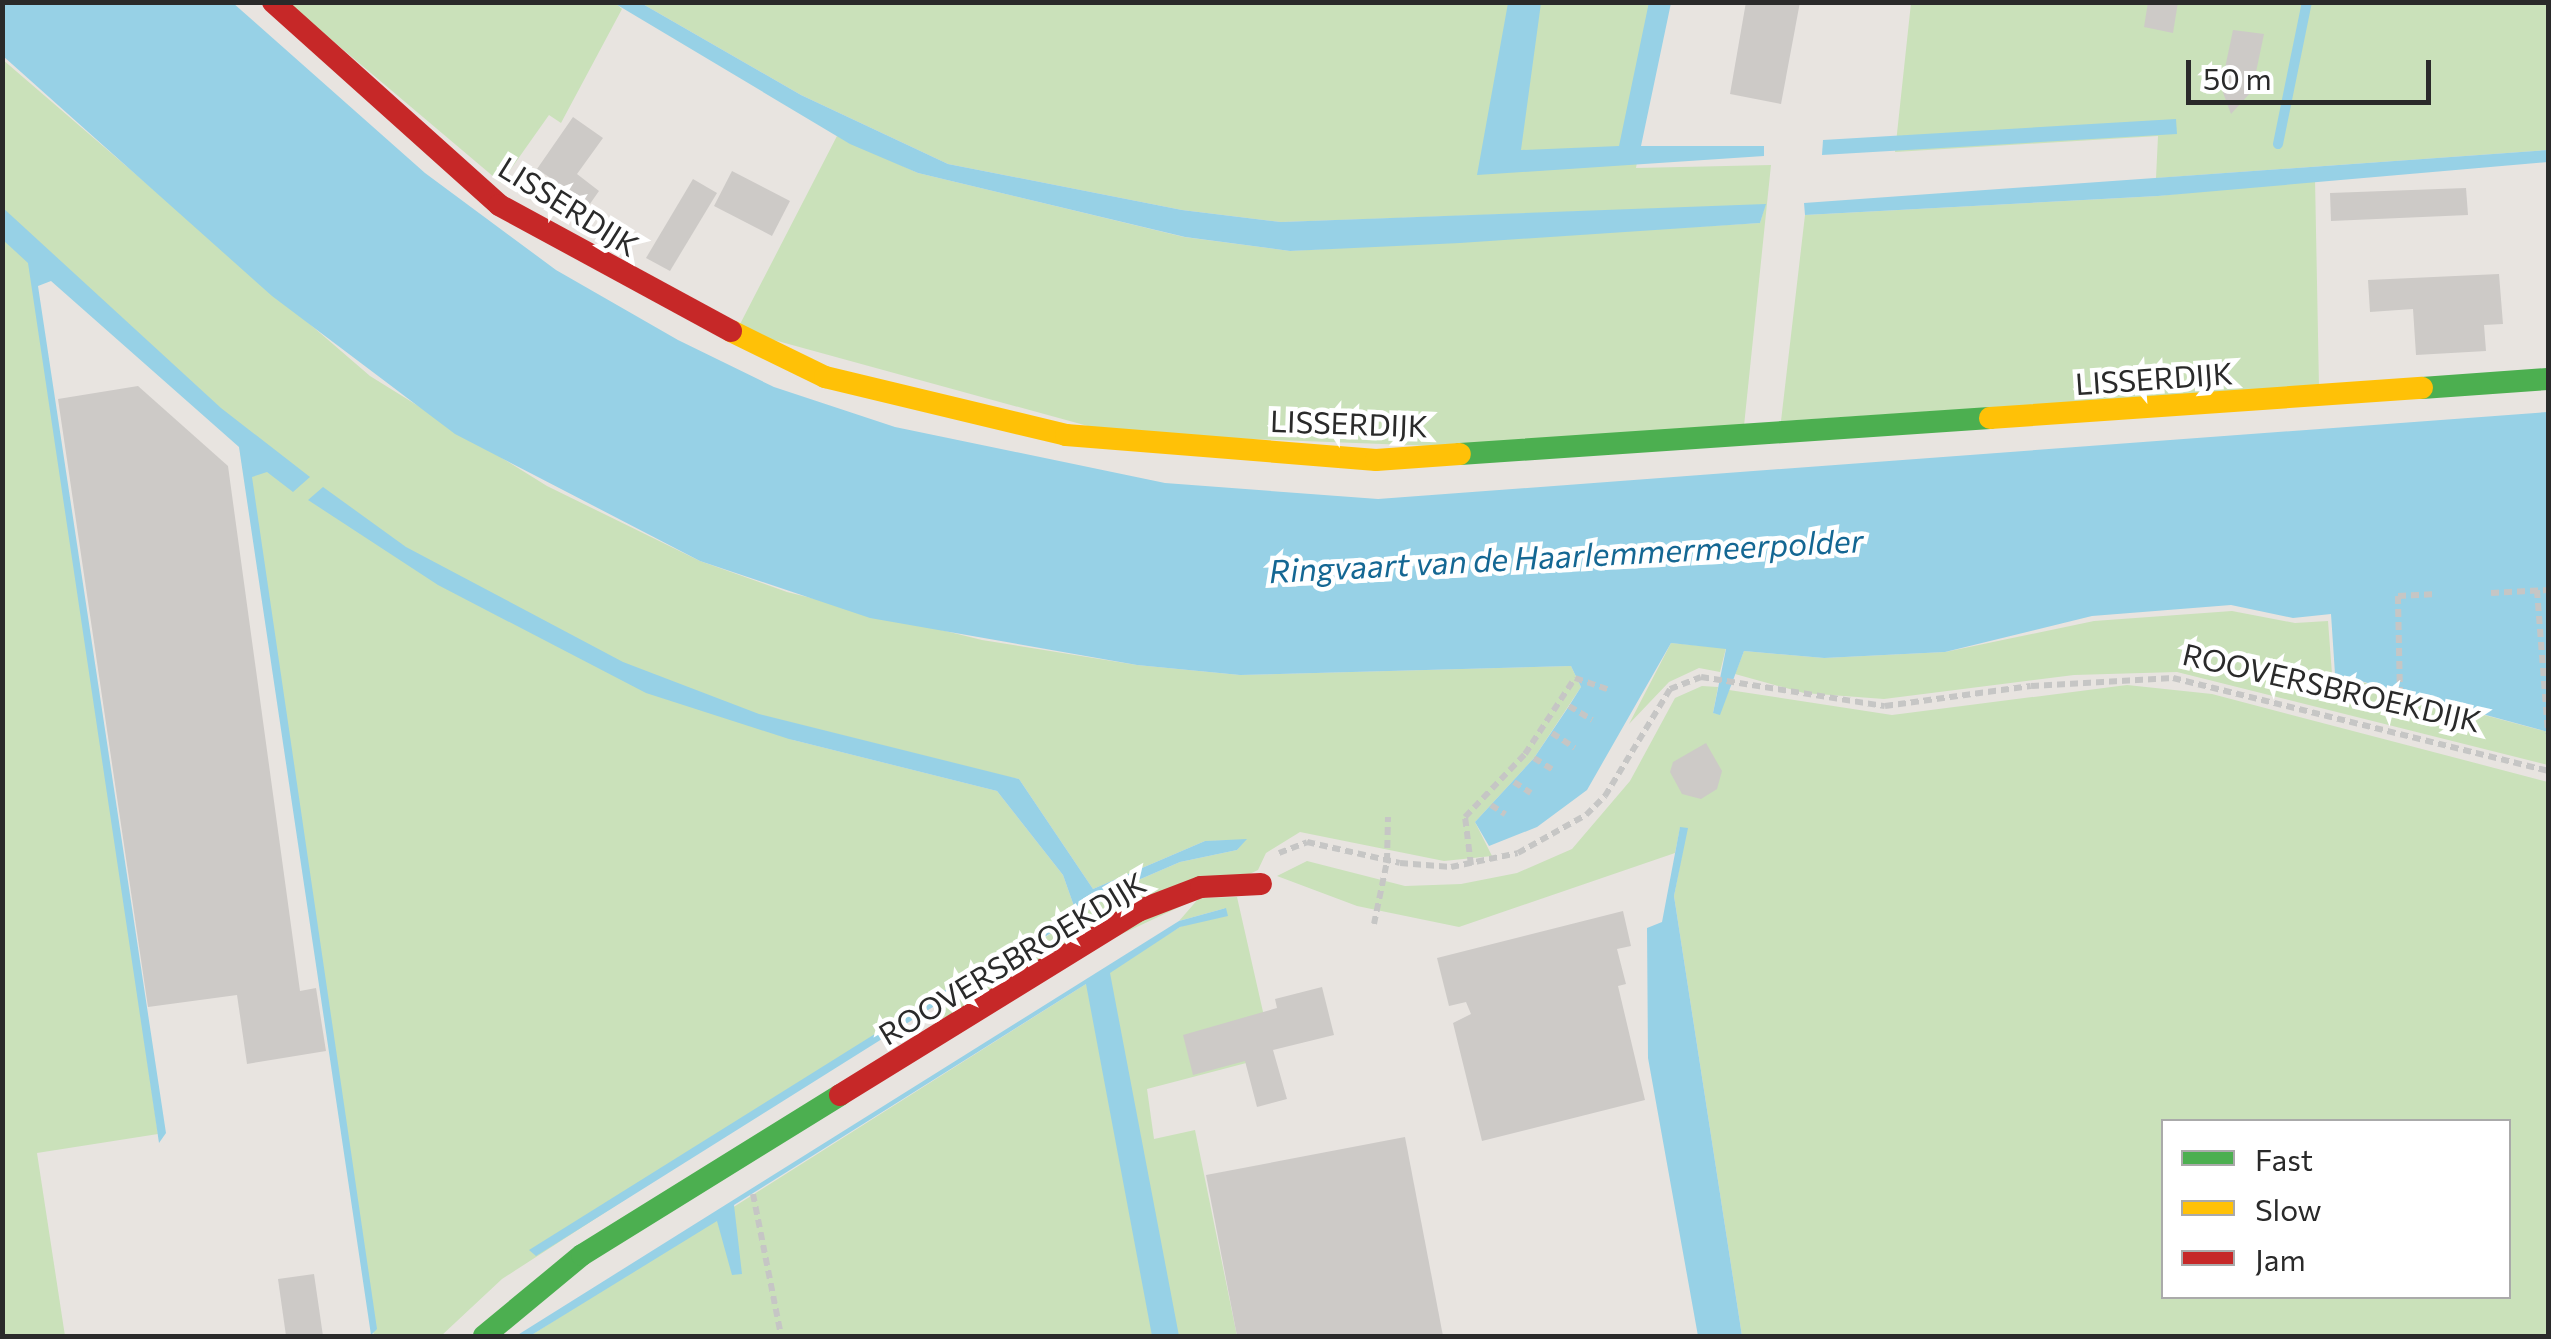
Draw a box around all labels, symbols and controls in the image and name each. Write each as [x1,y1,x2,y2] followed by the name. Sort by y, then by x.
[2191,40,2436,102] scale bar
[2203,59,2272,96] text: 50 m
[492,149,646,263] street label: LISSERDIJK
[2074,355,2234,401] street label: LISSERDIJK
[1269,402,1429,444] street label: LISSERDIJK
[1268,520,1864,590] water label: Ringvaart van de Haarlemmermeerpolder
[2179,635,2485,739] street label: ROOVERSBROEKDIJK
[872,864,1152,1052] street label: ROOVERSBROEKDIJK
[2161,1119,2511,1299] legend
[2255,1140,2313,1177] text: Fast
[2255,1190,2322,1227] text: Slow
[2255,1240,2306,1277] text: Jam

